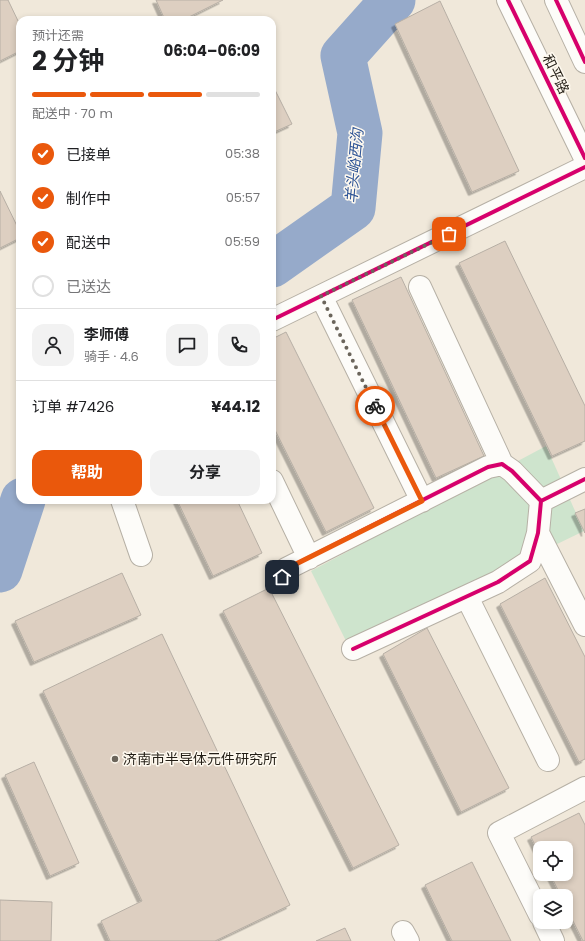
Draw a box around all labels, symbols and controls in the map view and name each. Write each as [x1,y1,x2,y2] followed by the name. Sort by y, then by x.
[32,26,84,45] text: 预计还需
[163,40,260,61] text: 06:04–06:09
[32,43,104,79] text: 2 分钟
[538,51,574,97] street label: 和平路
[32,104,113,123] text: 配送中 · 70 m
[340,126,368,204] water label: 羊头峪西沟
[32,143,54,165] icon: check
[66,144,111,165] text: 已接单
[225,144,260,163] text: 05:38
[32,187,54,209] icon: check
[66,188,111,209] text: 制作中
[226,188,260,207] text: 05:57
[432,217,466,251] pin
[438,223,460,245] icon: bag
[32,231,54,253] icon: check
[66,232,111,253] text: 配送中
[225,232,260,251] text: 05:59
[66,276,111,297] text: 已送达
[32,324,74,366] button: person
[84,324,129,345] text: 李师傅
[166,324,208,366] button: chat
[218,324,260,366] button: phone
[84,347,139,366] text: 骑手 · 4.6
[355,386,395,426] courier
[364,395,386,417] icon: bike
[32,396,114,417] text: 订单 #7426
[211,396,260,417] text: ¥44.12
[32,450,142,496] button: 帮助
[150,450,260,496] button: 分享
[265,560,299,594] pin
[271,566,293,588] icon: home
[123,749,277,769] place label: 济南市半导体元件研究所
[110,754,120,764] marker: 济南市半导体元件研究所
[533,841,573,929] map controls
[533,841,573,881] button: locate
[533,889,573,929] button: layers

